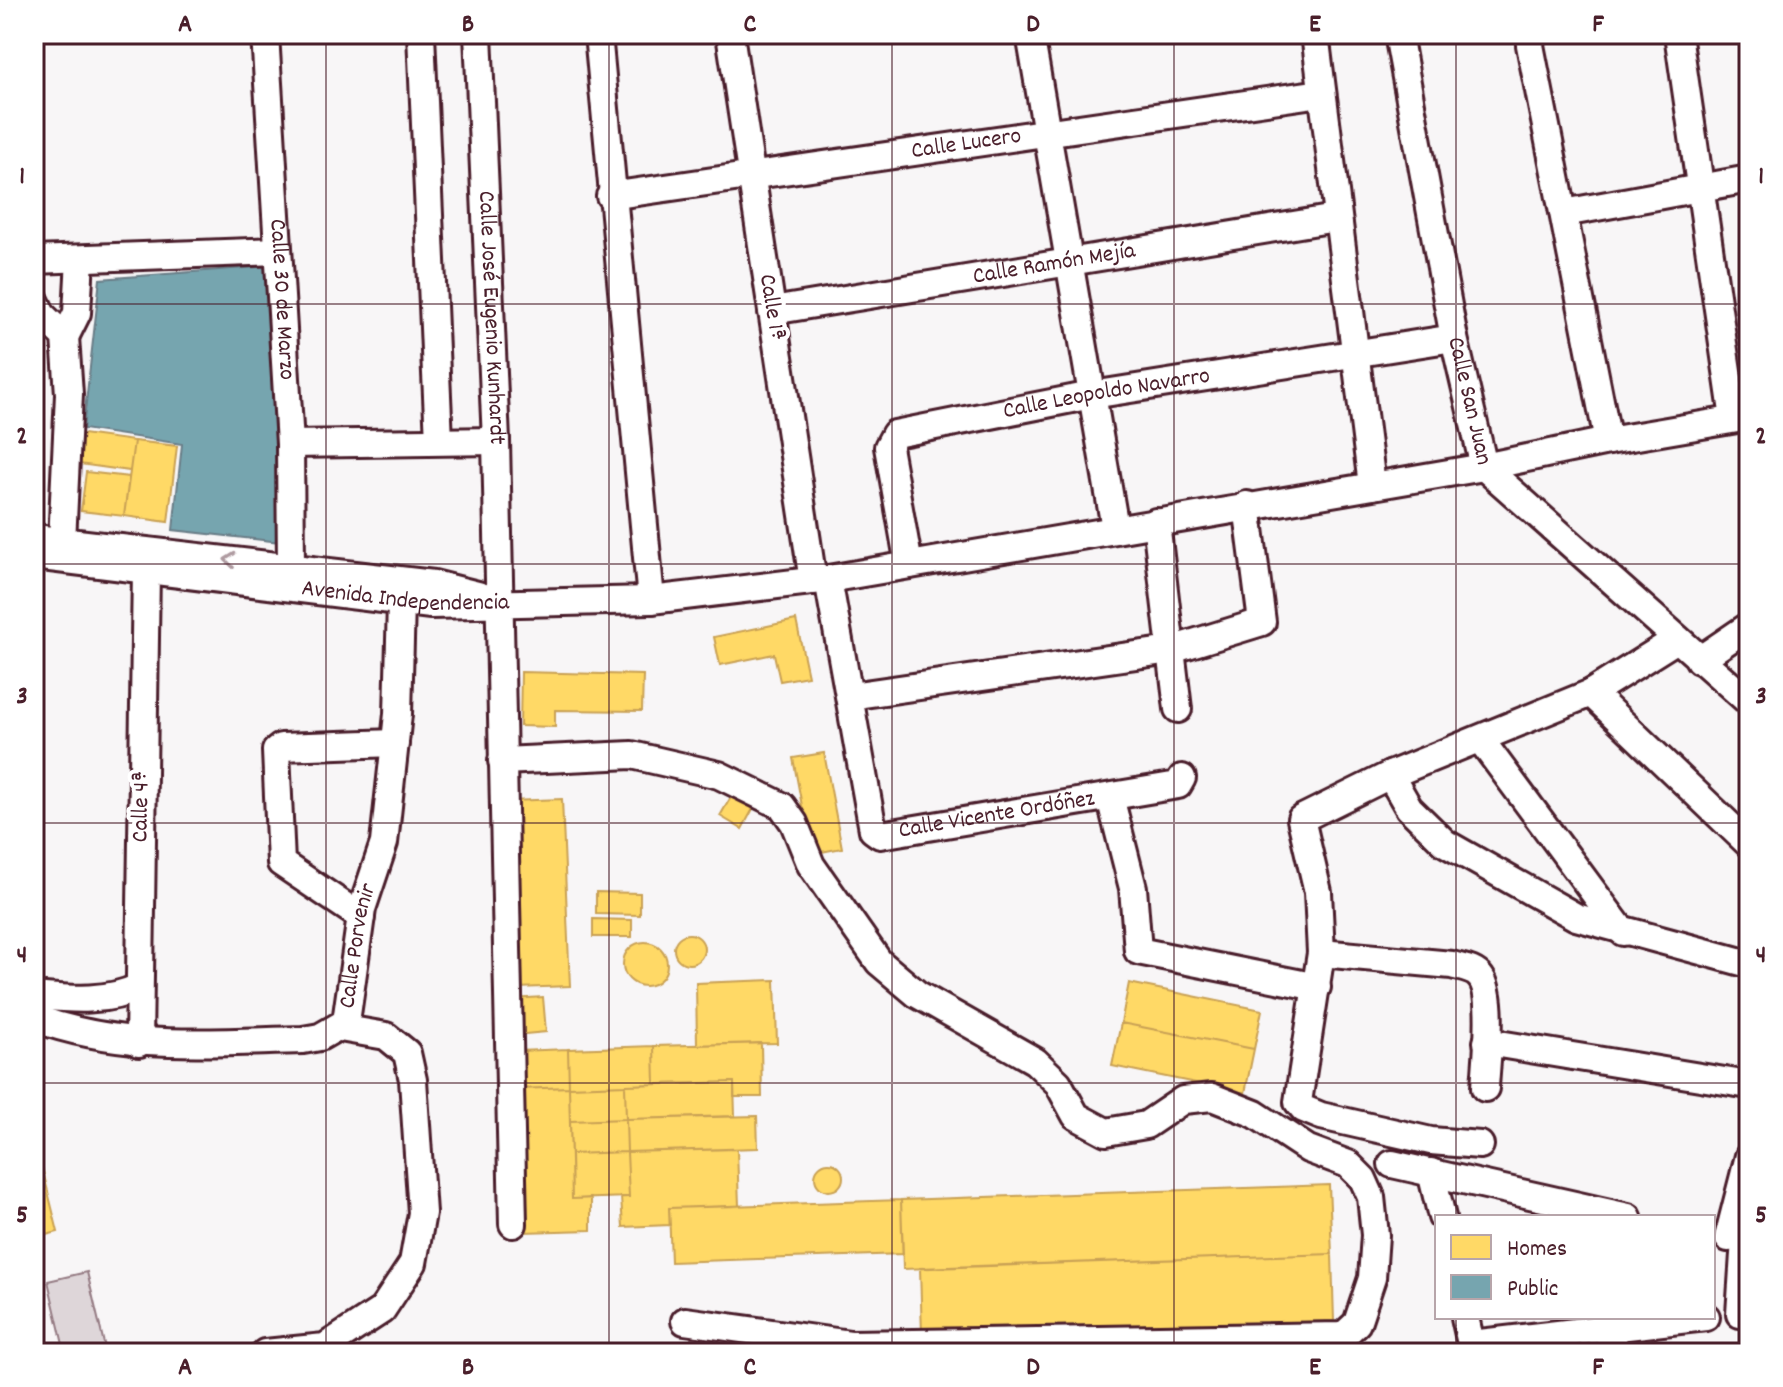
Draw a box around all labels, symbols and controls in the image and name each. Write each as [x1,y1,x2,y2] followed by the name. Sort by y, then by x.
[178,7,192,44] text: A
[462,7,474,44] text: B
[744,7,757,44] text: C
[1026,7,1040,44] text: D
[1309,7,1321,44] text: E
[1592,7,1604,44] text: F
[909,120,1023,169] street label: Calle Lucero
[19,159,25,196] text: 1
[1758,159,1764,196] text: 1
[468,190,513,445] street label: Calle José Eugenio Kunhardt
[259,218,303,381] street label: Calle 30 de Marzo
[971,234,1139,295] street label: Calle Ramón Mejía
[749,272,793,344] street label: Calle 1ª
[1437,334,1500,469] street label: Calle San Juan
[1000,360,1213,429] street label: Calle Leopoldo Navarro
[16,419,28,456] text: 2
[1755,419,1767,456] text: 2
[223,552,236,569] one-way arrow
[300,572,510,622] street label: Avenida Independencia
[16,679,28,716] text: 3
[1755,679,1767,716] text: 3
[124,769,160,843] street label: Calle 4ª
[896,782,1097,849] street label: Calle Vicente Ordóñez
[331,879,386,1011] street label: Calle Porvenir
[17,938,27,975] text: 4
[1756,938,1766,975] text: 4
[16,1198,28,1235] text: 5
[1755,1198,1767,1235] text: 5
[1435,1215,1715,1319] legend
[1507,1233,1567,1267] text: Homes
[1507,1273,1558,1307] text: Public
[178,1350,192,1387] text: A
[462,1350,474,1387] text: B
[744,1350,757,1387] text: C
[1026,1350,1040,1387] text: D
[1309,1350,1321,1387] text: E
[1592,1350,1604,1387] text: F

